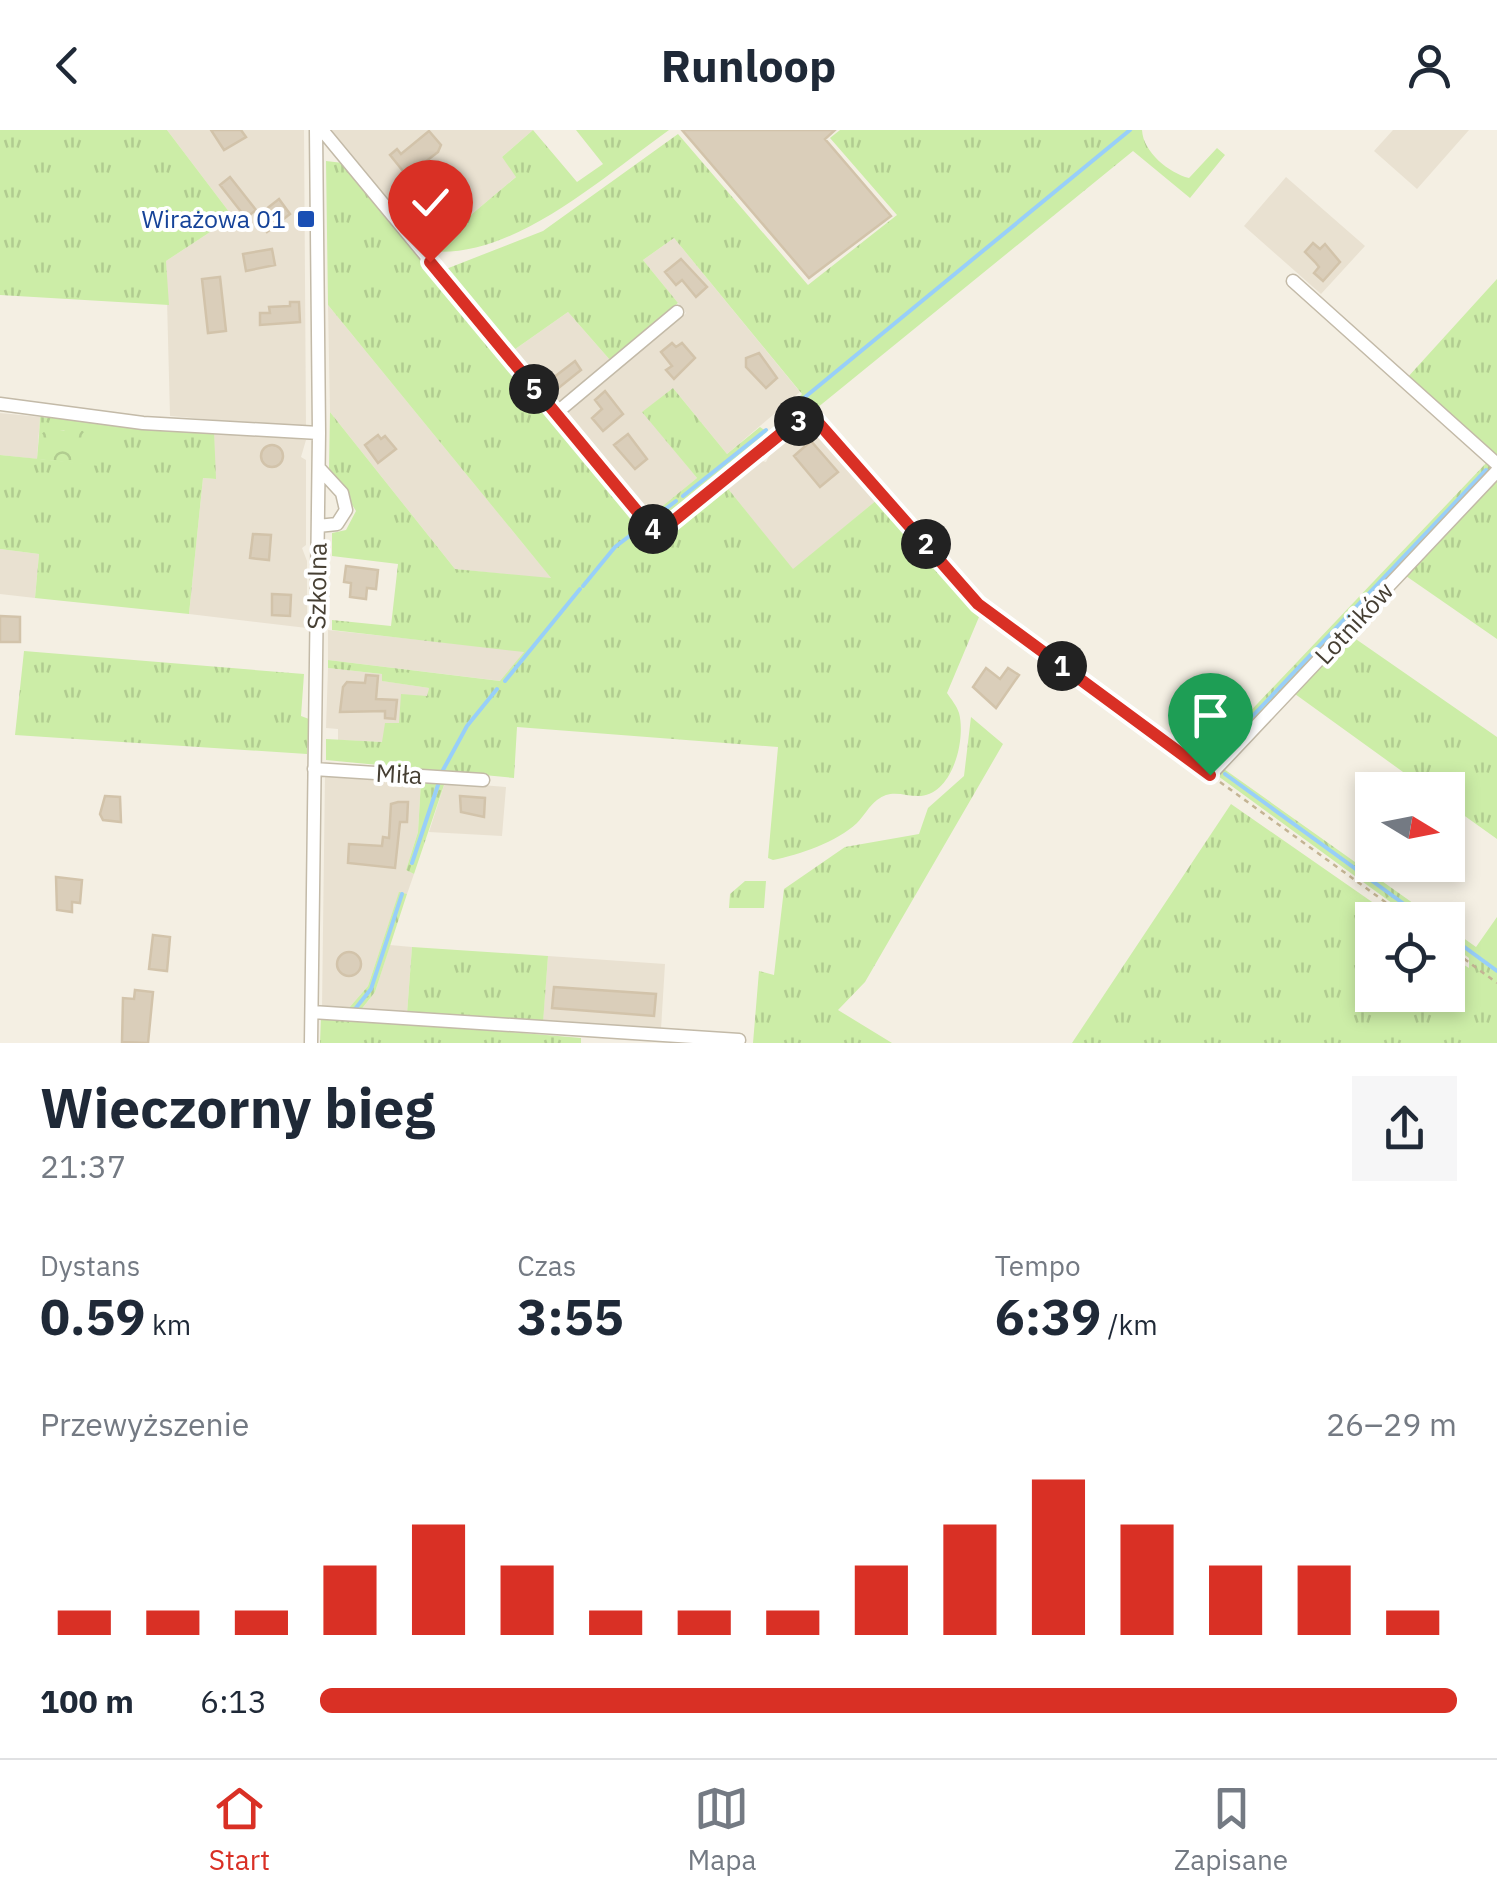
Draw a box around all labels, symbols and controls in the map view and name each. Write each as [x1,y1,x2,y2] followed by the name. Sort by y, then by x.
[661,36,836,94] text: Runloop
[40,38,95,93] icon: back
[1402,38,1457,93] icon: person
[388,160,473,263] pin
[403,175,458,230] icon: check
[142,202,286,235] place label: Wirażowa 01
[295,208,317,230] marker: Wirażowa 01
[509,364,559,414] pin: 5
[526,370,542,407] text: 5
[774,396,824,446] pin: 3
[791,402,807,439] text: 3
[628,504,678,554] pin: 4
[645,510,661,547] text: 4
[901,519,951,569] pin: 2
[918,525,934,562] text: 2
[299,542,334,630] street label: Szkolna
[1307,574,1400,671] street label: Lotników
[1037,641,1087,691] pin: 1
[1054,647,1070,684] text: 1
[1168,673,1253,776] pin
[1183,688,1238,743] icon: arrive
[375,756,423,791] street label: Miła
[1355,772,1465,882] north arrow
[1355,772,1465,1012] map controls
[1355,902,1465,1012] button: locate
[40,1072,435,1143] text: Wieczorny bieg
[1352,1076,1457,1181] button: share
[40,1145,126,1187] text: 21:37
[40,1247,140,1284] text: Dystans
[517,1247,576,1284] text: Czas
[995,1247,1081,1284] text: Tempo
[40,1284,146,1349] text: 0.59
[517,1284,624,1349] text: 3:55
[995,1284,1101,1349] text: 6:39
[146,1306,191,1343] text: km
[1101,1306,1158,1343] text: /km
[40,1403,249,1445] text: Przewyższenie
[1326,1403,1457,1445] text: 26–29 m
[40,1680,134,1722] text: 100 m
[200,1680,267,1722] text: 6:13
[209,1781,270,1878] tab: Start
[688,1781,756,1878] tab: Mapa
[1174,1781,1288,1878] tab: Zapisane

